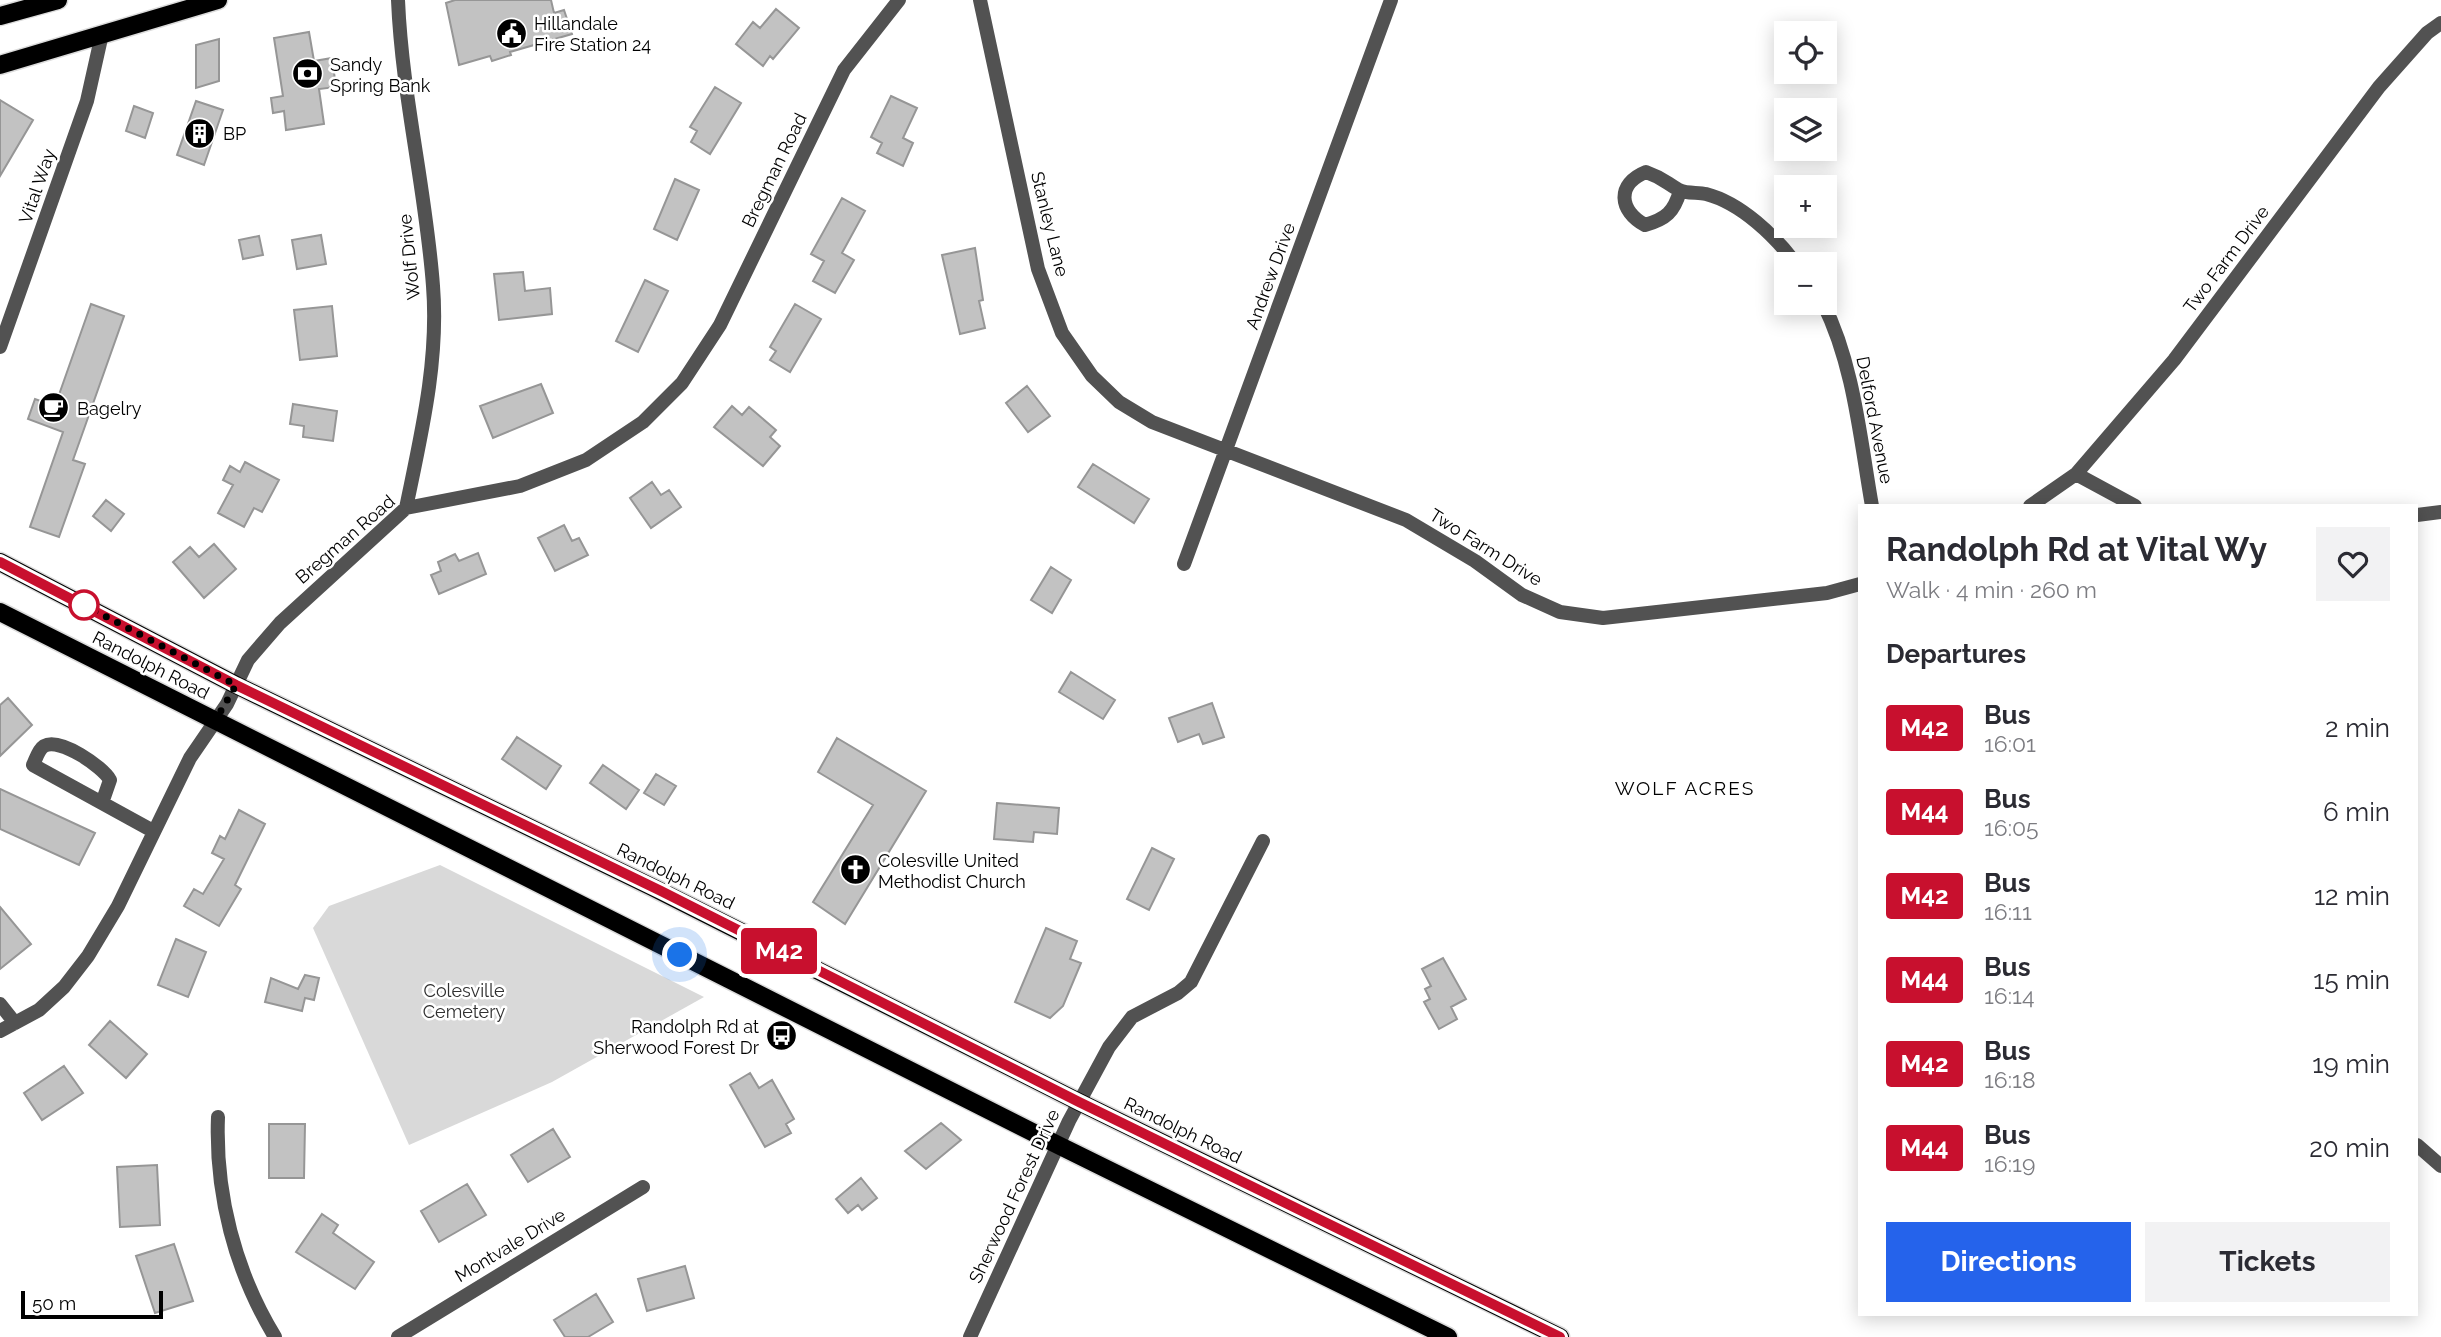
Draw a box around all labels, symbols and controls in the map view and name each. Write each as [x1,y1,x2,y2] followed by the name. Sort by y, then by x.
[534,13,651,55] place label: Hillandale Fire Station 24
[494,16,528,50] public building icon: Hillandale Fire Station 24
[1774,21,1837,315] map controls
[1774,21,1837,84] button: locate
[330,54,431,96] place label: Sandy Spring Bank
[290,57,324,91] bank icon: Sandy Spring Bank
[1774,98,1837,161] button: layers
[737,110,811,230] street label: Bregman Road
[183,116,217,150] building icon: BP
[223,123,246,144] place label: BP
[14,146,60,226] street label: Vital Way
[1027,169,1073,279] street label: Stanley Lane
[1774,175,1837,238] button: +
[2179,201,2273,317] street label: Two Farm Drive
[394,213,424,301] street label: Wolf Drive
[1241,219,1299,332] street label: Andrew Drive
[1774,252,1837,315] button: −
[1852,355,1898,486] street label: Delford Avenue
[37,391,71,425] cafe icon: Bagelry
[77,398,142,419] place label: Bagelry
[291,490,399,588] street label: Bregman Road
[1426,504,1547,590] street label: Two Farm Drive
[2316,527,2390,601] button: heart
[1886,530,2267,569] text: Randolph Rd at Vital Wy
[1886,576,2097,603] text: Walk · 4 min · 260 m
[69,590,99,620] unlabelled marker
[89,627,213,703] street label: Randolph Road
[1886,639,2026,669] text: Departures
[1984,700,2031,730] text: Bus
[1901,713,1949,742] text: M42
[2325,713,2390,743] text: 2 min
[1984,730,2036,757] text: 16:01
[1615,777,1755,799] district label: WOLF ACRES
[1984,784,2031,814] text: Bus
[1900,797,1949,826] text: M44
[2323,797,2390,827] text: 6 min
[1984,814,2039,841] text: 16:05
[614,838,738,914] street label: Randolph Road
[878,850,1026,892] place label: Colesville United Methodist Church
[838,853,872,887] church icon: Colesville United Methodist Church
[1984,868,2031,898] text: Bus
[1901,881,1949,910] text: M42
[2314,881,2390,911] text: 12 min
[1984,898,2032,925] text: 16:11
[739,928,819,974] line badge: M42
[755,936,803,965] text: M42
[662,937,697,972] your location
[1984,952,2031,982] text: Bus
[1900,965,1949,994] text: M44
[2313,965,2390,995] text: 15 min
[423,980,505,1022] park label: Colesville Cemetery
[1984,982,2034,1009] text: 16:14
[593,1016,760,1058] place label: Randolph Rd at Sherwood Forest Dr
[765,1019,799,1053] bus stop icon: Randolph Rd at Sherwood Forest Dr
[1984,1036,2031,1066] text: Bus
[1901,1049,1949,1078] text: M42
[2312,1049,2390,1079] text: 19 min
[1984,1066,2036,1093] text: 16:18
[1121,1092,1245,1168] street label: Randolph Road
[964,1105,1064,1286] street label: Sherwood Forest Drive
[1984,1120,2031,1150] text: Bus
[1900,1133,1949,1162] text: M44
[2309,1133,2390,1163] text: 20 min
[1984,1150,2035,1177] text: 16:19
[451,1204,569,1286] street label: Montvale Drive
[1886,1222,2131,1302] button: Directions
[2145,1222,2390,1302] button: Tickets
[21,1288,163,1320] scale bar
[32,1292,76,1314] text: 50 m

